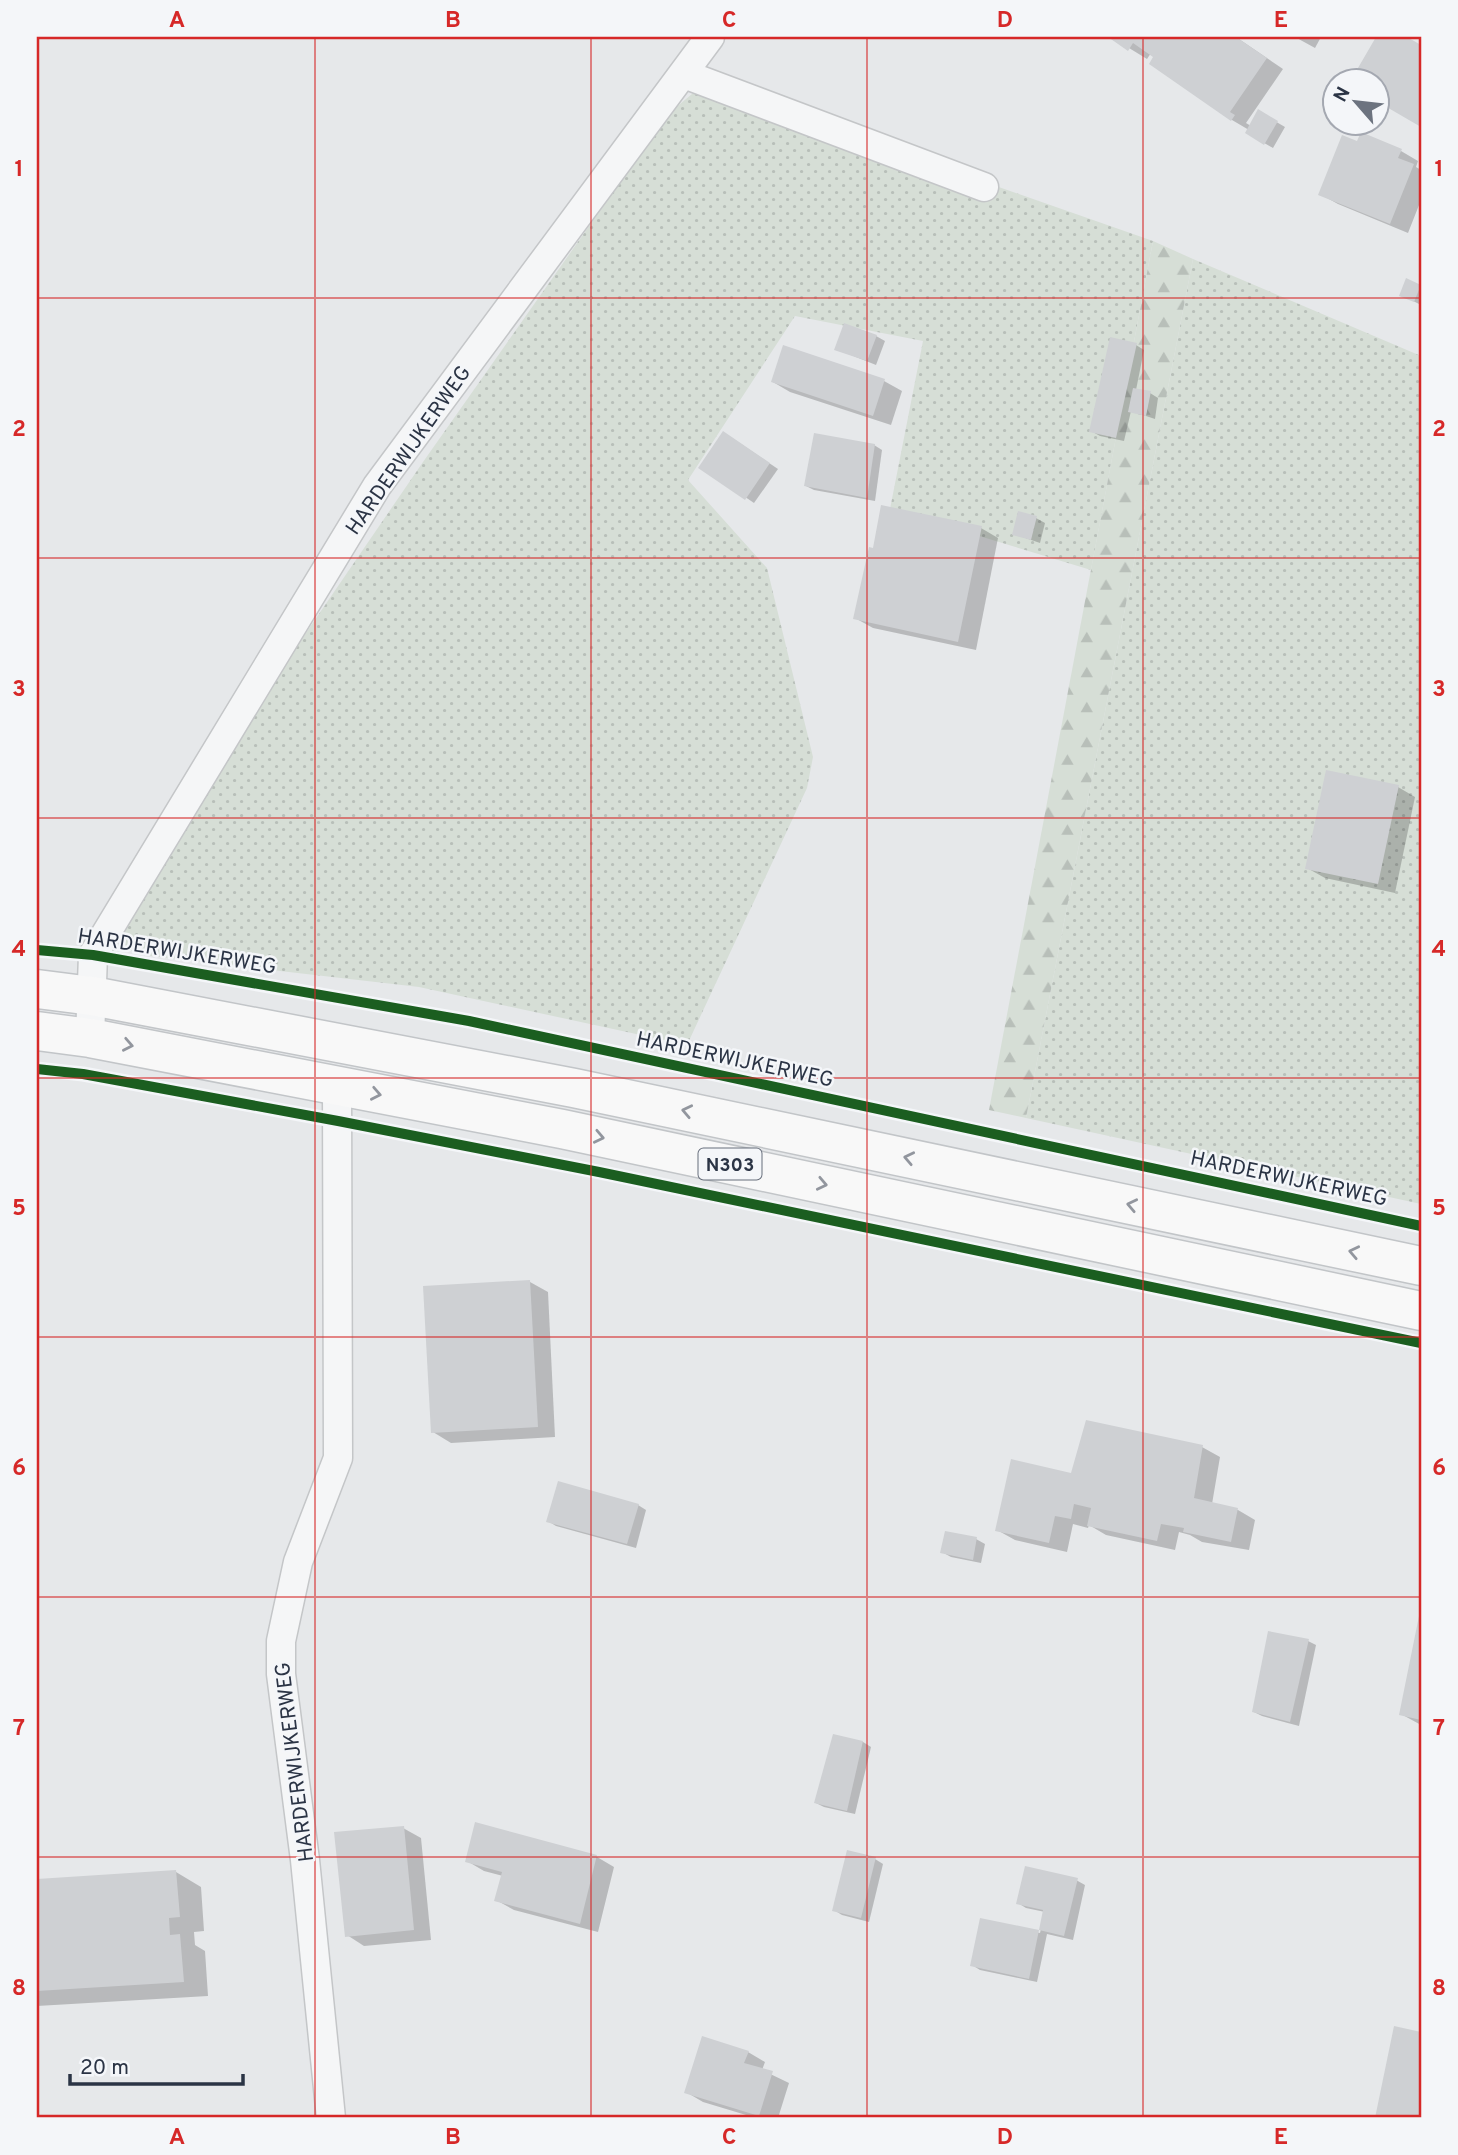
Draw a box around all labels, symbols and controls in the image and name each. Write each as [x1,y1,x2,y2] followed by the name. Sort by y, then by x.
[169,7,185,36] text: A
[445,7,461,36] text: B
[722,7,736,36] text: C
[997,7,1013,36] text: D
[1274,7,1288,36] text: E
[1322,66,1392,136] north arrow
[1329,83,1357,107] text: N
[14,156,24,185] text: 1
[1434,156,1444,185] text: 1
[341,361,478,541] street label: HARDERWIJKERWEG
[12,416,26,445] text: 2
[1432,416,1446,445] text: 2
[12,676,26,705] text: 3
[1432,676,1446,705] text: 3
[75,923,278,982] street label: HARDERWIJKERWEG
[12,936,26,965] text: 4
[1432,936,1446,965] text: 4
[634,1026,836,1095] street label: HARDERWIJKERWEG
[122,1037,134,1052] one-way arrow
[370,1085,382,1100] one-way arrow
[681,1105,693,1120] one-way arrow
[593,1128,605,1143] one-way arrow
[1188,1145,1390,1214] street label: HARDERWIJKERWEG
[698,1148,762,1180] road number: N303
[903,1152,915,1167] one-way arrow
[816,1175,828,1190] one-way arrow
[12,1195,26,1224] text: 5
[1432,1195,1446,1224] text: 5
[1126,1198,1138,1213] one-way arrow
[1348,1245,1360,1260] one-way arrow
[12,1455,26,1484] text: 6
[1432,1455,1446,1484] text: 6
[270,1660,321,1863] street label: HARDERWIJKERWEG
[13,1715,25,1744] text: 7
[1433,1715,1445,1744] text: 7
[12,1975,26,2004] text: 8
[1432,1975,1446,2004] text: 8
[70,2043,243,2087] scale bar
[80,2055,129,2082] text: 20 m
[169,2124,185,2153] text: A
[445,2124,461,2153] text: B
[722,2124,736,2153] text: C
[997,2124,1013,2153] text: D
[1274,2124,1288,2153] text: E

